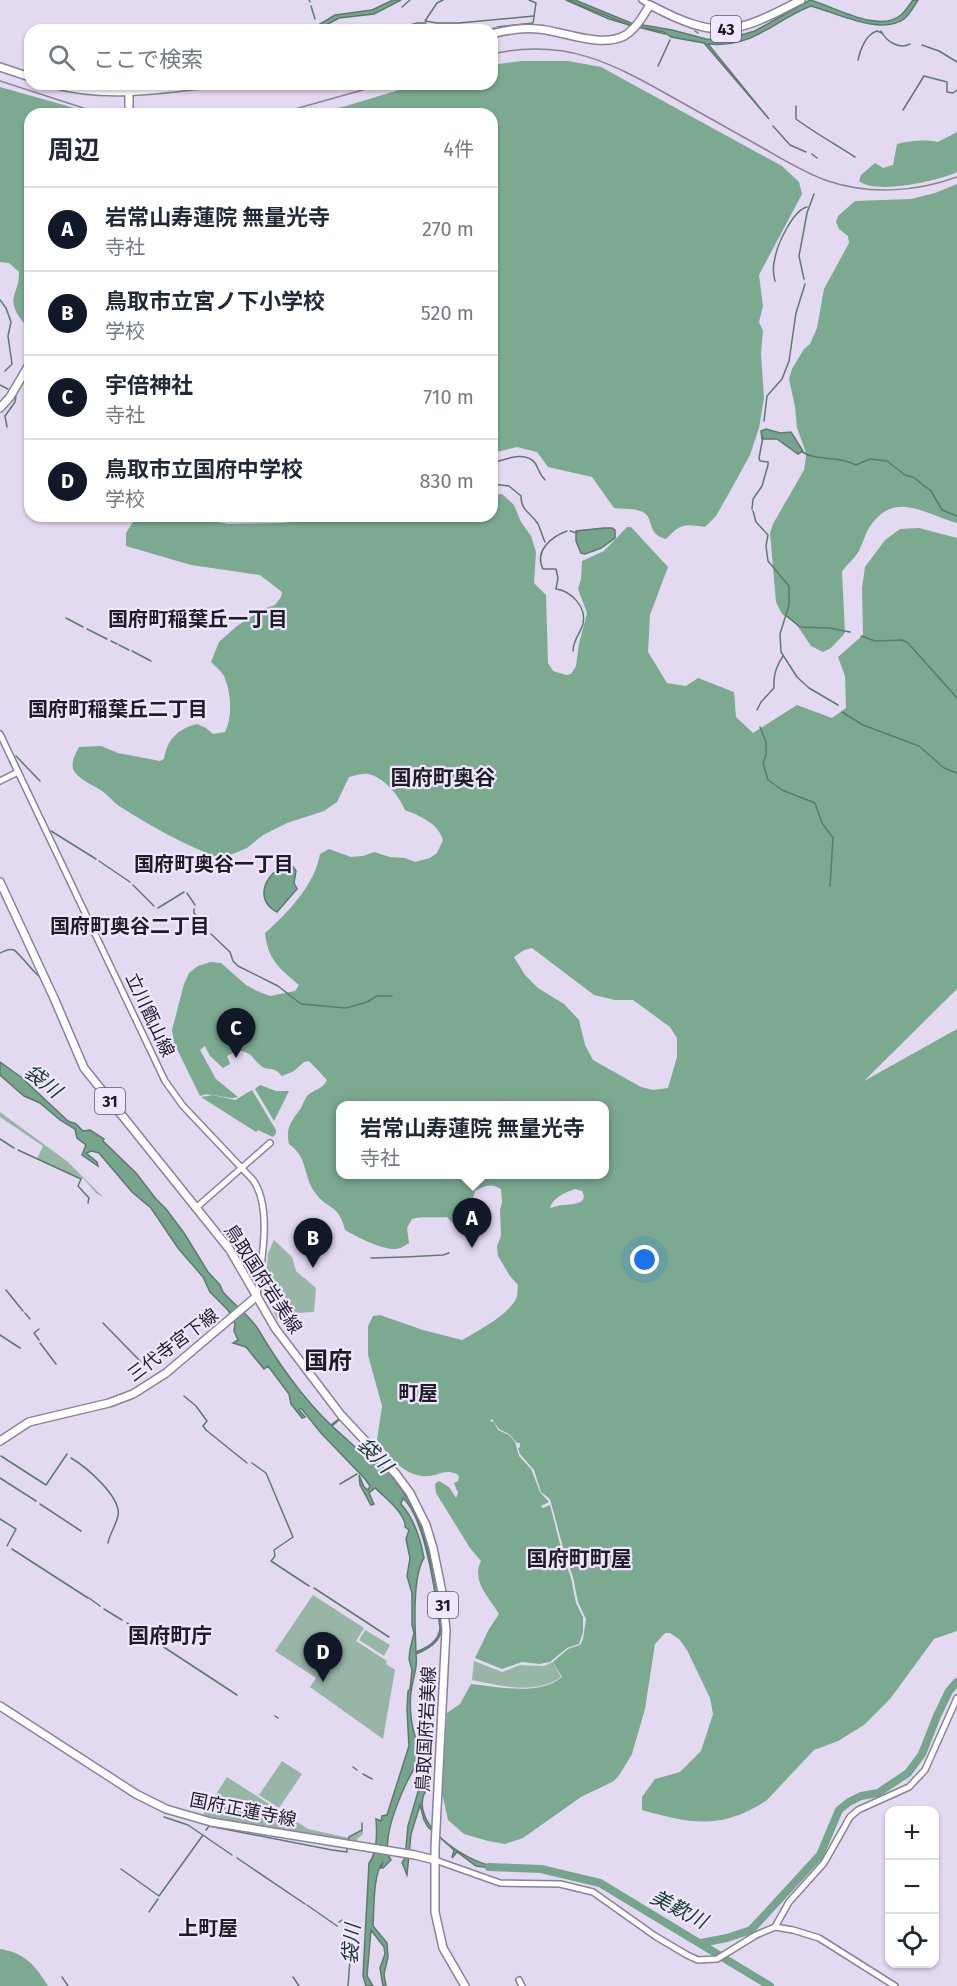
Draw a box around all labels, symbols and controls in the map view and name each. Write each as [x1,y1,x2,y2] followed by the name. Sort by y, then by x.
[711,16,741,42] road number: 43
[24,24,498,90] search box
[45,41,78,74] icon: search
[93,46,203,73] text: ここで検索
[48,135,100,166] text: 周辺
[443,137,474,161] text: 4件
[105,204,330,231] text: 岩常山寿蓮院 無量光寺
[62,217,73,241] text: A
[422,217,474,241] text: 270 m
[105,235,145,259] text: 寺社
[105,288,325,315] text: 鳥取市立宮ノ下小学校
[61,301,74,325] text: B
[421,301,474,325] text: 520 m
[105,319,145,343] text: 学校
[105,372,193,399] text: 宇倍神社
[62,385,73,409] text: C
[423,385,474,409] text: 710 m
[105,403,145,427] text: 寺社
[105,456,303,483] text: 鳥取市立国府中学校
[61,469,74,493] text: D
[419,469,474,493] text: 830 m
[105,487,145,511] text: 学校
[108,607,288,631] district label: 国府町稲葉丘一丁目
[28,697,208,721] district label: 国府町稲葉丘二丁目
[391,765,496,791] district label: 国府町奥谷
[134,852,294,876] district label: 国府町奥谷一丁目
[50,914,210,938] district label: 国府町奥谷二丁目
[121,970,179,1060] street label: 立川甑山線
[216,1008,256,1058] pin: C
[20,1059,68,1104] water label: 袋川
[95,1088,125,1114] road number: 31
[336,1101,609,1179] popup
[360,1115,585,1142] text: 岩常山寿蓮院 無量光寺
[360,1146,400,1170] text: 寺社
[452,1198,492,1248] pin: A
[294,1218,332,1268] pin: B
[219,1220,307,1338] street label: 鳥取国府岩美線
[630,1245,659,1274] your location
[123,1304,223,1386] street label: 三代寺宮下線
[304,1347,352,1375] district label: 国府
[398,1381,438,1405] district label: 町屋
[352,1432,399,1479] water label: 袋川
[527,1546,632,1572] district label: 国府町町屋
[428,1592,458,1618] road number: 31
[128,1623,212,1649] district label: 国府町庁
[304,1632,342,1682] pin: D
[412,1666,440,1792] street label: 鳥取国府岩美線
[188,1789,298,1831] street label: 国府正蓮寺線
[885,1806,939,1968] map controls
[885,1806,939,1860] button: +
[885,1860,939,1914] button: −
[647,1885,713,1934] water label: 美歎川
[885,1914,939,1968] button: locate
[178,1916,238,1940] district label: 上町屋
[337,1921,365,1965] water label: 袋川

